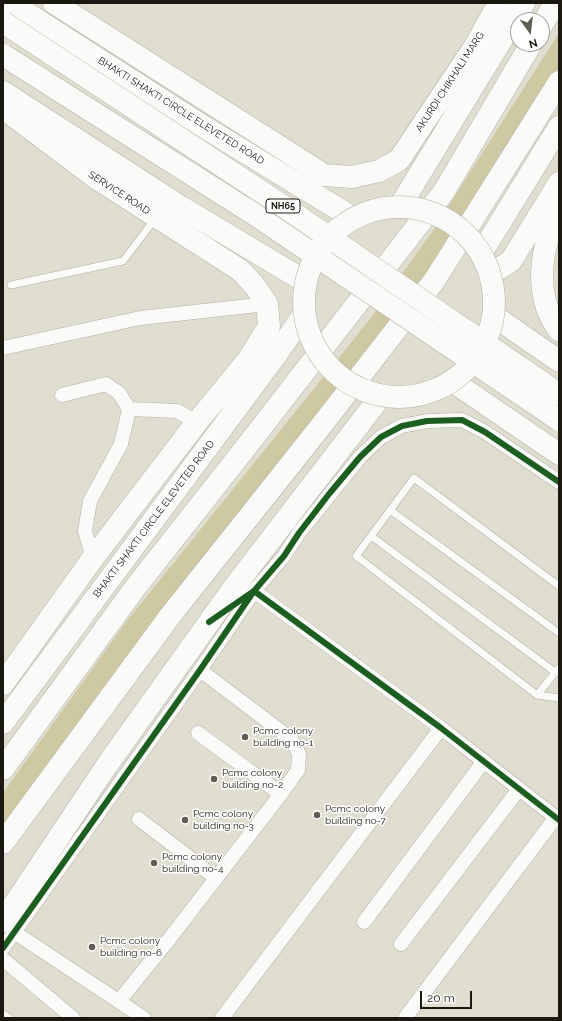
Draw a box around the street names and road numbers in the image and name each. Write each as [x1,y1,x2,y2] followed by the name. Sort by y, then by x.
[413,30,487,134] street label: AKURDI CHIKHALI MARG
[96,55,266,167] street label: BHAKTI SHAKTI CIRCLE ELEVETED ROAD
[86,169,152,217] street label: SERVICE ROAD
[266,199,300,213] road number: NH65
[91,438,217,600] street label: BHAKTI SHAKTI CIRCLE ELEVETED ROAD

